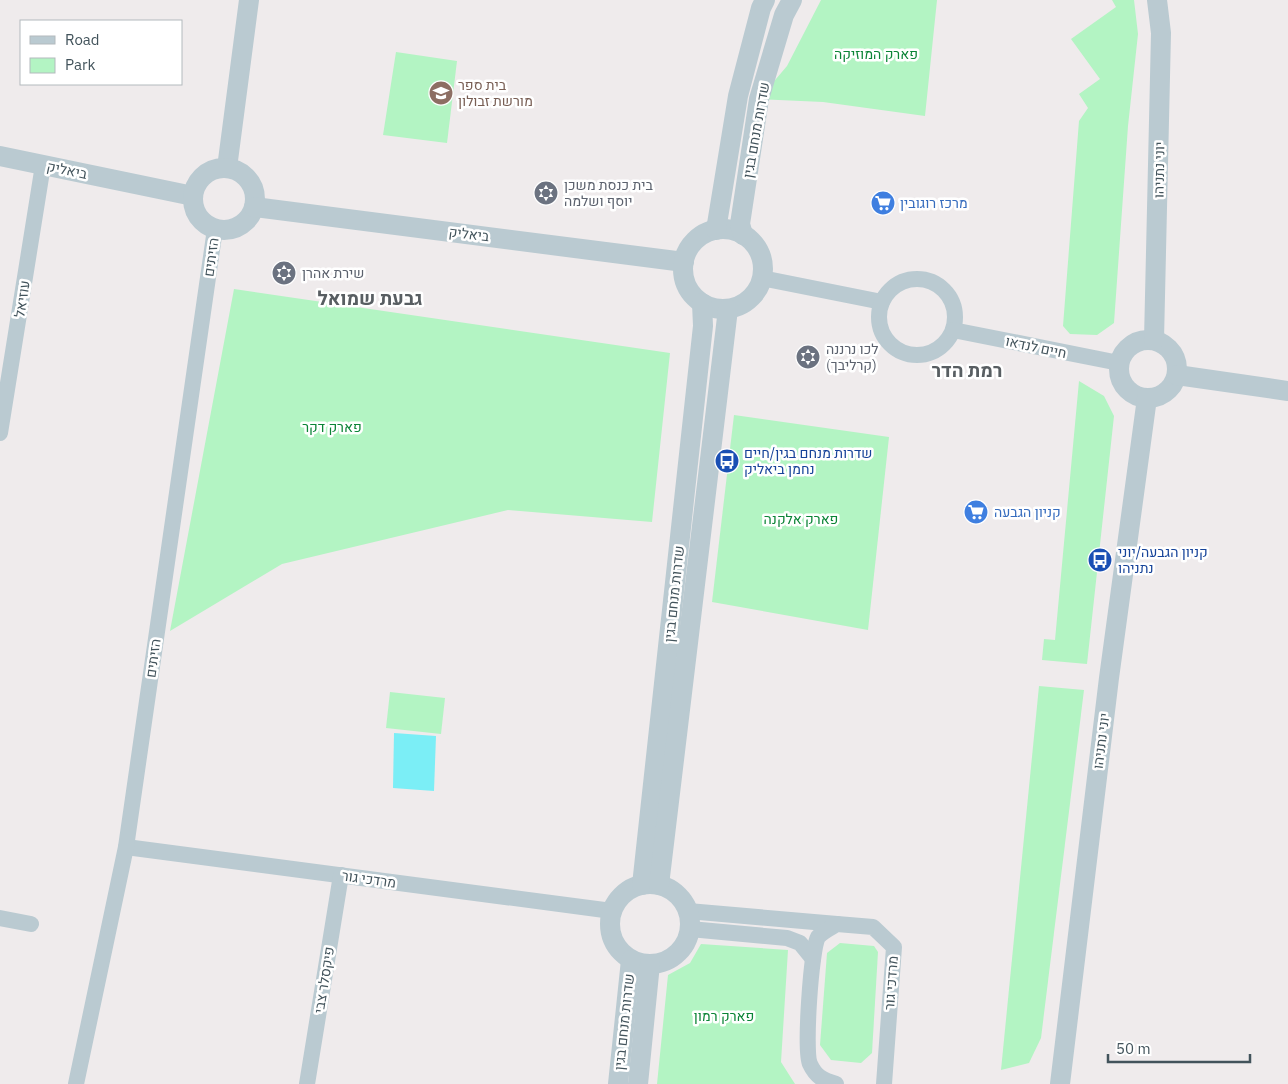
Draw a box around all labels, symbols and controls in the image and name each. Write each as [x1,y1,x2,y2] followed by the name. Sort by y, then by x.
[20,20,182,85] legend
[65,30,100,49] text: Road
[834,45,918,63] park label: פארק המוזיקה
[65,55,95,74] text: Park
[458,76,533,110] place label: בית ספר מורשת זבולון
[428,80,454,106] school or university icon: בית ספר מורשת זבולון
[739,81,773,179] street label: שדרות מנחם בגין
[1150,142,1168,198] street label: יוני נתניהו
[45,157,89,183] street label: ביאליק
[564,176,653,210] place label: בית כנסת משכן יוסף ושלמה
[533,180,559,206] synagogue icon: בית כנסת משכן יוסף ושלמה
[870,190,896,216] supermarket icon: מרכז רוגובין
[900,194,968,212] place label: מרכז רוגובין
[448,223,491,245] street label: ביאליק
[199,236,223,278] street label: הזיתים
[271,260,297,286] synagogue icon: שירת אהרן
[302,264,364,282] place label: שירת אהרן
[10,279,34,319] street label: עוזיאל
[317,286,423,310] district label: גבעת שמואל
[1004,332,1068,362] street label: חיים לנדאו
[826,340,878,374] place label: לכו נרננה (קרליבך)
[795,344,821,370] synagogue icon: לכו נרננה (קרליבך)
[932,358,1002,382] district label: רמת הדר
[302,418,362,436] park label: פארק דקר
[744,444,872,478] place label: שדרות מנחם בגין/חיים נחמן ביאליק
[714,448,740,474] bus stop icon: שדרות מנחם בגין/חיים נחמן ביאליק
[963,499,989,525] supermarket icon: קניון הגבעה
[994,503,1061,521] place label: קניון הגבעה
[764,510,838,528] park label: פארק אלקנה
[1118,543,1208,577] place label: קניון הגבעה/יוני נתניהו
[660,545,688,643] street label: שדרות מנחם בגין
[1087,547,1113,573] bus stop icon: קניון הגבעה/יוני נתניהו
[141,637,165,679] street label: הזיתים
[1089,712,1113,770] street label: יוני נתניהו
[341,866,397,892] street label: מרדכי גור
[310,945,338,1015] street label: פיקסלר צבי
[880,955,902,1011] street label: מרדכי גור
[610,973,638,1071] street label: שדרות מנחם בגין
[694,1007,754,1025] park label: פארק רמון
[1108,1032,1250,1064] scale bar
[1116,1039,1151,1058] text: 50 m

